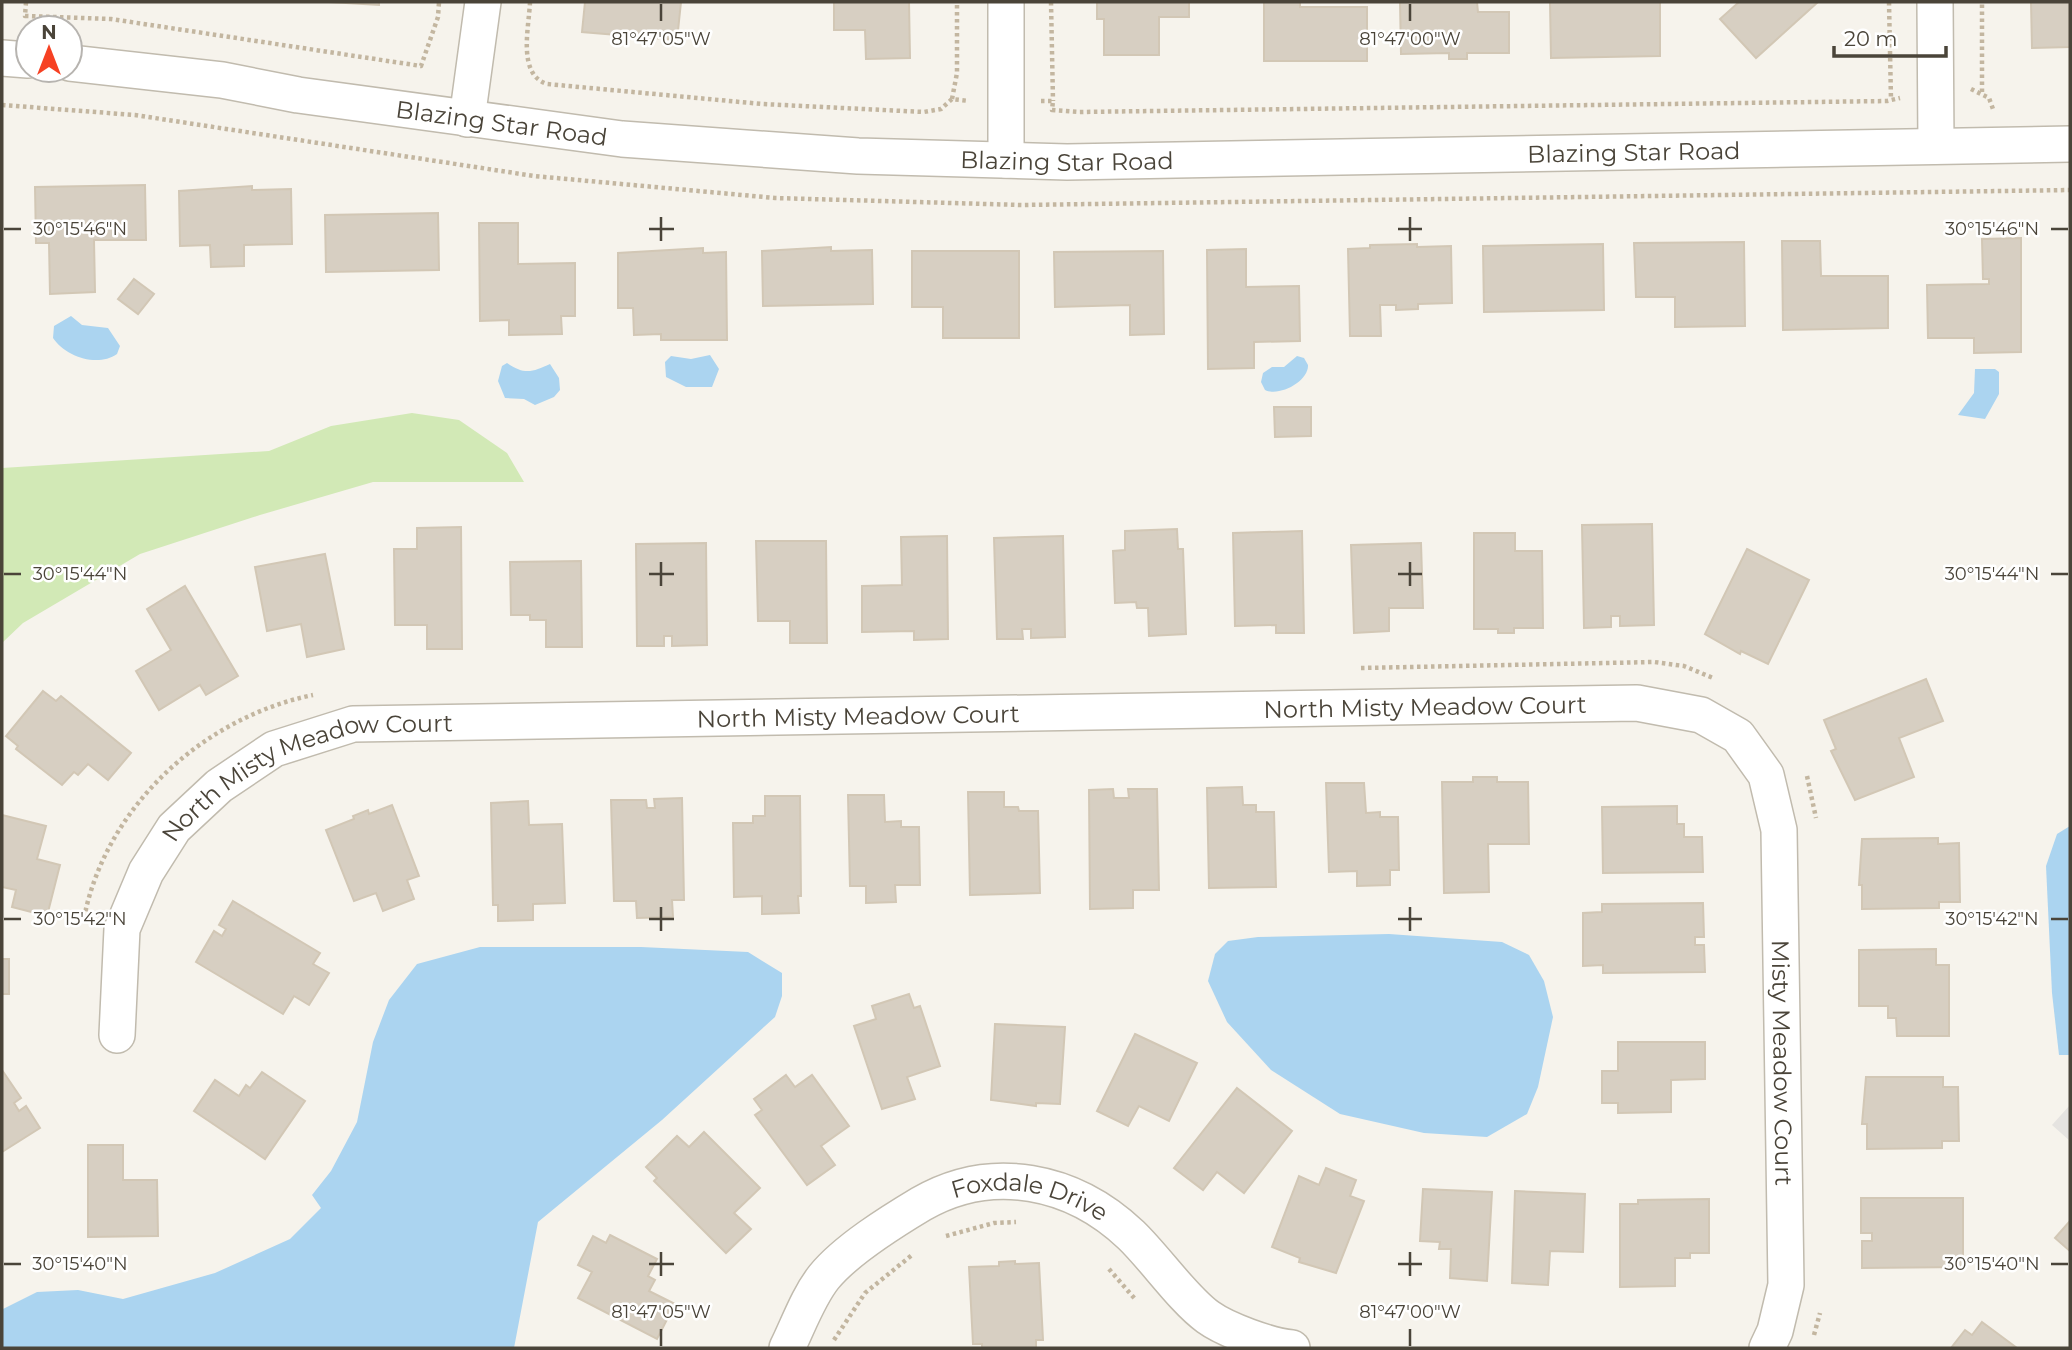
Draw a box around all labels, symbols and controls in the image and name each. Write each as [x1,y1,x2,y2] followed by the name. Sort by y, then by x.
[14,14,84,84] north arrow
[1834,14,1946,58] scale bar
[41,21,57,44] text: N
[1844,26,1898,51] text: 20 m
[611,28,711,50] text: 81°47'05"W
[1359,28,1461,50] text: 81°47'00"W
[394,94,609,151] street label: Blazing Star Road
[1527,135,1741,168] street label: Blazing Star Road
[960,144,1174,177] street label: Blazing Star Road
[33,218,127,240] text: 30°15'46"N
[1945,218,2039,240] text: 30°15'46"N
[33,563,127,585] text: 30°15'44"N
[1945,563,2039,585] text: 30°15'44"N
[1263,689,1587,724] street label: North Misty Meadow Court
[696,699,1020,733] street label: North Misty Meadow Court
[155,708,453,847] street label: North Misty Meadow Court
[33,908,127,930] text: 30°15'42"N
[1945,908,2039,930] text: 30°15'42"N
[1766,939,1799,1186] street label: Misty Meadow Court
[947,1167,1114,1227] street label: Foxdale Drive
[32,1253,128,1275] text: 30°15'40"N
[1944,1253,2040,1275] text: 30°15'40"N
[611,1301,711,1323] text: 81°47'05"W
[1359,1301,1461,1323] text: 81°47'00"W

